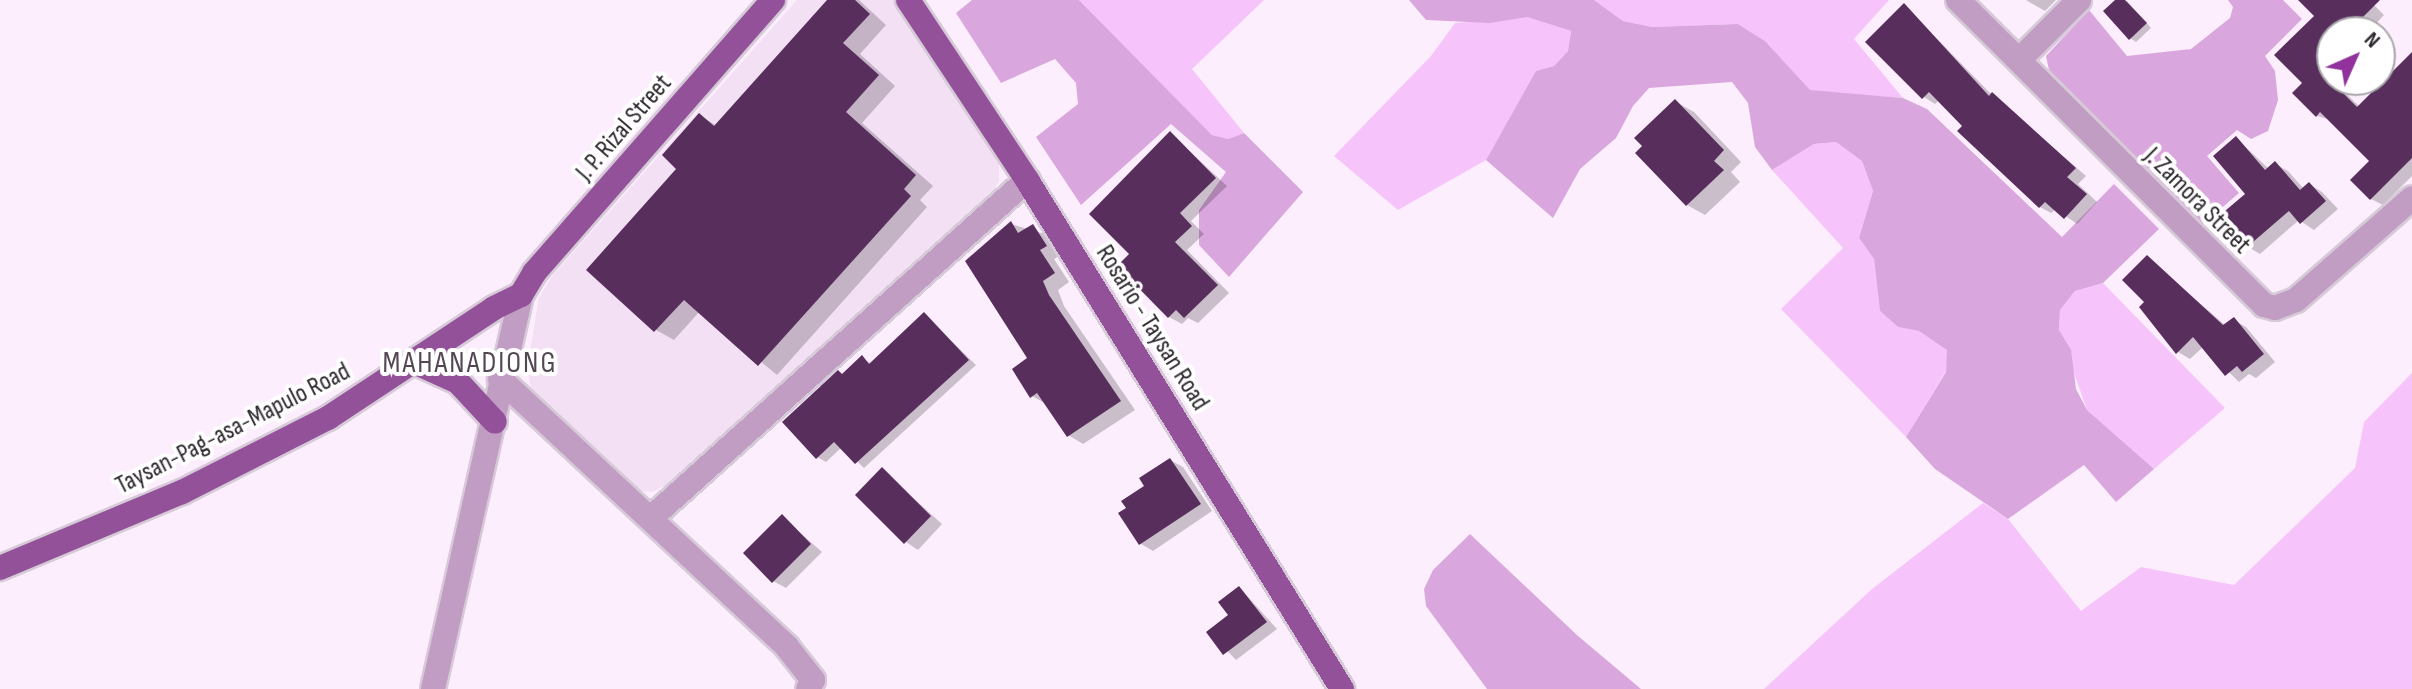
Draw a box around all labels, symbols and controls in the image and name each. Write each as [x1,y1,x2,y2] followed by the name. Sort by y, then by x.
[2316,16,2396,96] north arrow
[2358,26,2386,54] text: N
[569,69,679,187] street label: J. P. Rizal Street
[2137,141,2257,261] street label: J. Zamora Street
[1089,240,1215,416] street label: Rosario - Taysan Road
[383,345,557,381] district label: MAHANADIONG
[111,356,355,502] street label: Taysan-Pag-asa-Mapulo Road

